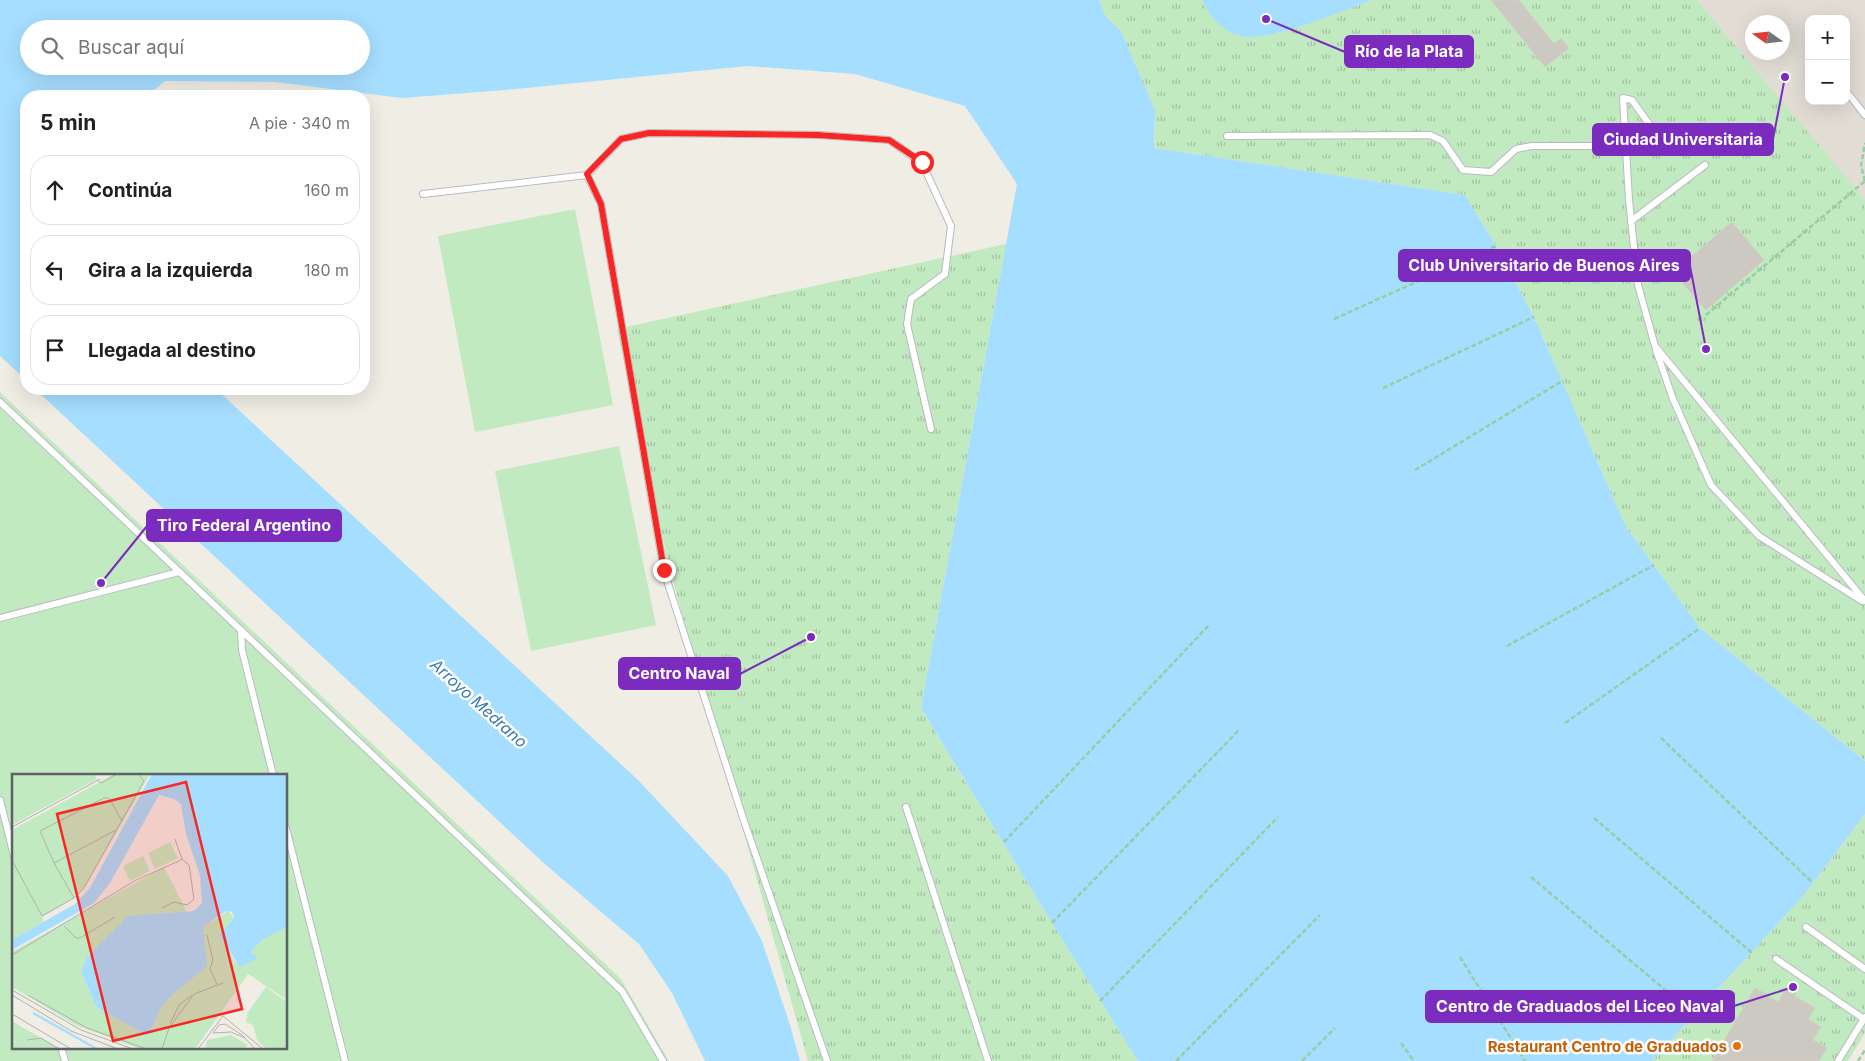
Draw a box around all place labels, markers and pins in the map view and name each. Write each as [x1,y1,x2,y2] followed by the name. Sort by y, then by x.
[1345,36,1473,67] callout: Río de la Plata
[1593,124,1773,155] callout: Ciudad Universitaria
[1399,250,1690,281] callout: Club Universitario de Buenos Aires
[147,510,341,541] callout: Tiro Federal Argentino
[619,658,740,689] callout: Centro Naval
[1426,991,1734,1022] callout: Centro de Graduados del Liceo Naval
[1488,1037,1727,1056] place label: Restaurant Centro de Graduados
[1731,1040,1743,1052] marker: Restaurant Centro de Graduados

